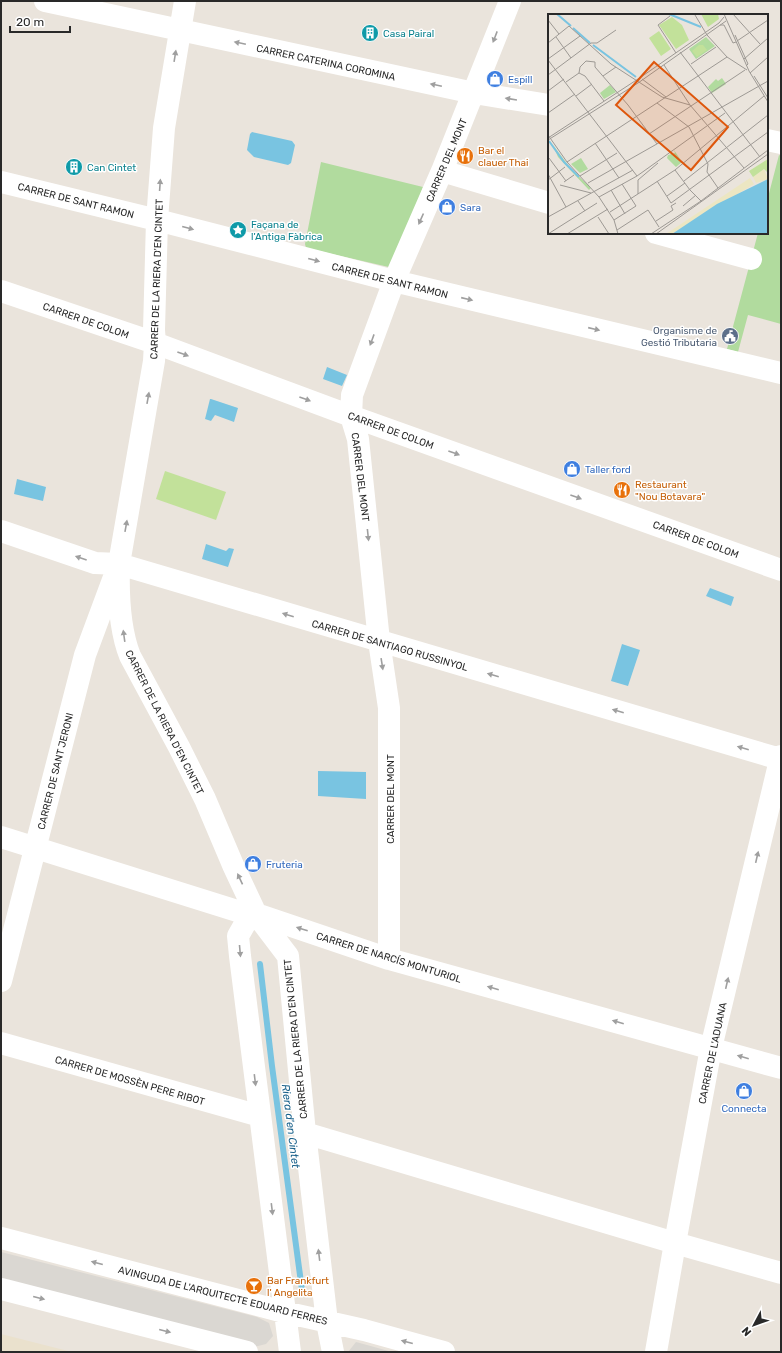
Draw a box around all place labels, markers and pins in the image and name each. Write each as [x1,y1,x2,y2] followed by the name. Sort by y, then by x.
[360,23,380,43] building icon: Casa Pairal
[383,28,434,40] place label: Casa Pairal
[485,69,505,89] shop icon: Espill
[508,74,532,86] place label: Espill
[478,145,528,169] place label: Bar el clauer Thai
[455,146,475,166] restaurant icon: Bar el clauer Thai
[64,157,84,177] building icon: Can Cintet
[87,162,136,174] place label: Can Cintet
[437,197,457,217] shop icon: Sara
[460,202,481,214] place label: Sara
[251,219,322,243] place label: Façana de l'Antiga Fàbrica
[228,220,248,240] place icon: Façana de l'Antiga Fàbrica
[641,325,717,349] place label: Organisme de Gestió Tributaria
[720,326,740,346] public building icon: Organisme de Gestió Tributaria
[562,459,582,479] shop icon: Taller ford
[585,464,631,476] place label: Taller ford
[635,479,705,503] place label: Restaurant "Nou Botavara"
[612,480,632,500] restaurant icon: Restaurant "Nou Botavara"
[243,854,263,874] shop icon: Fruteria
[266,859,303,871] place label: Fruteria
[734,1081,754,1101] shop icon: Connecta
[721,1103,767,1115] place label: Connecta
[267,1275,329,1299] place label: Bar Frankfurt l' Angelita
[244,1276,264,1296] bar icon: Bar Frankfurt l' Angelita

